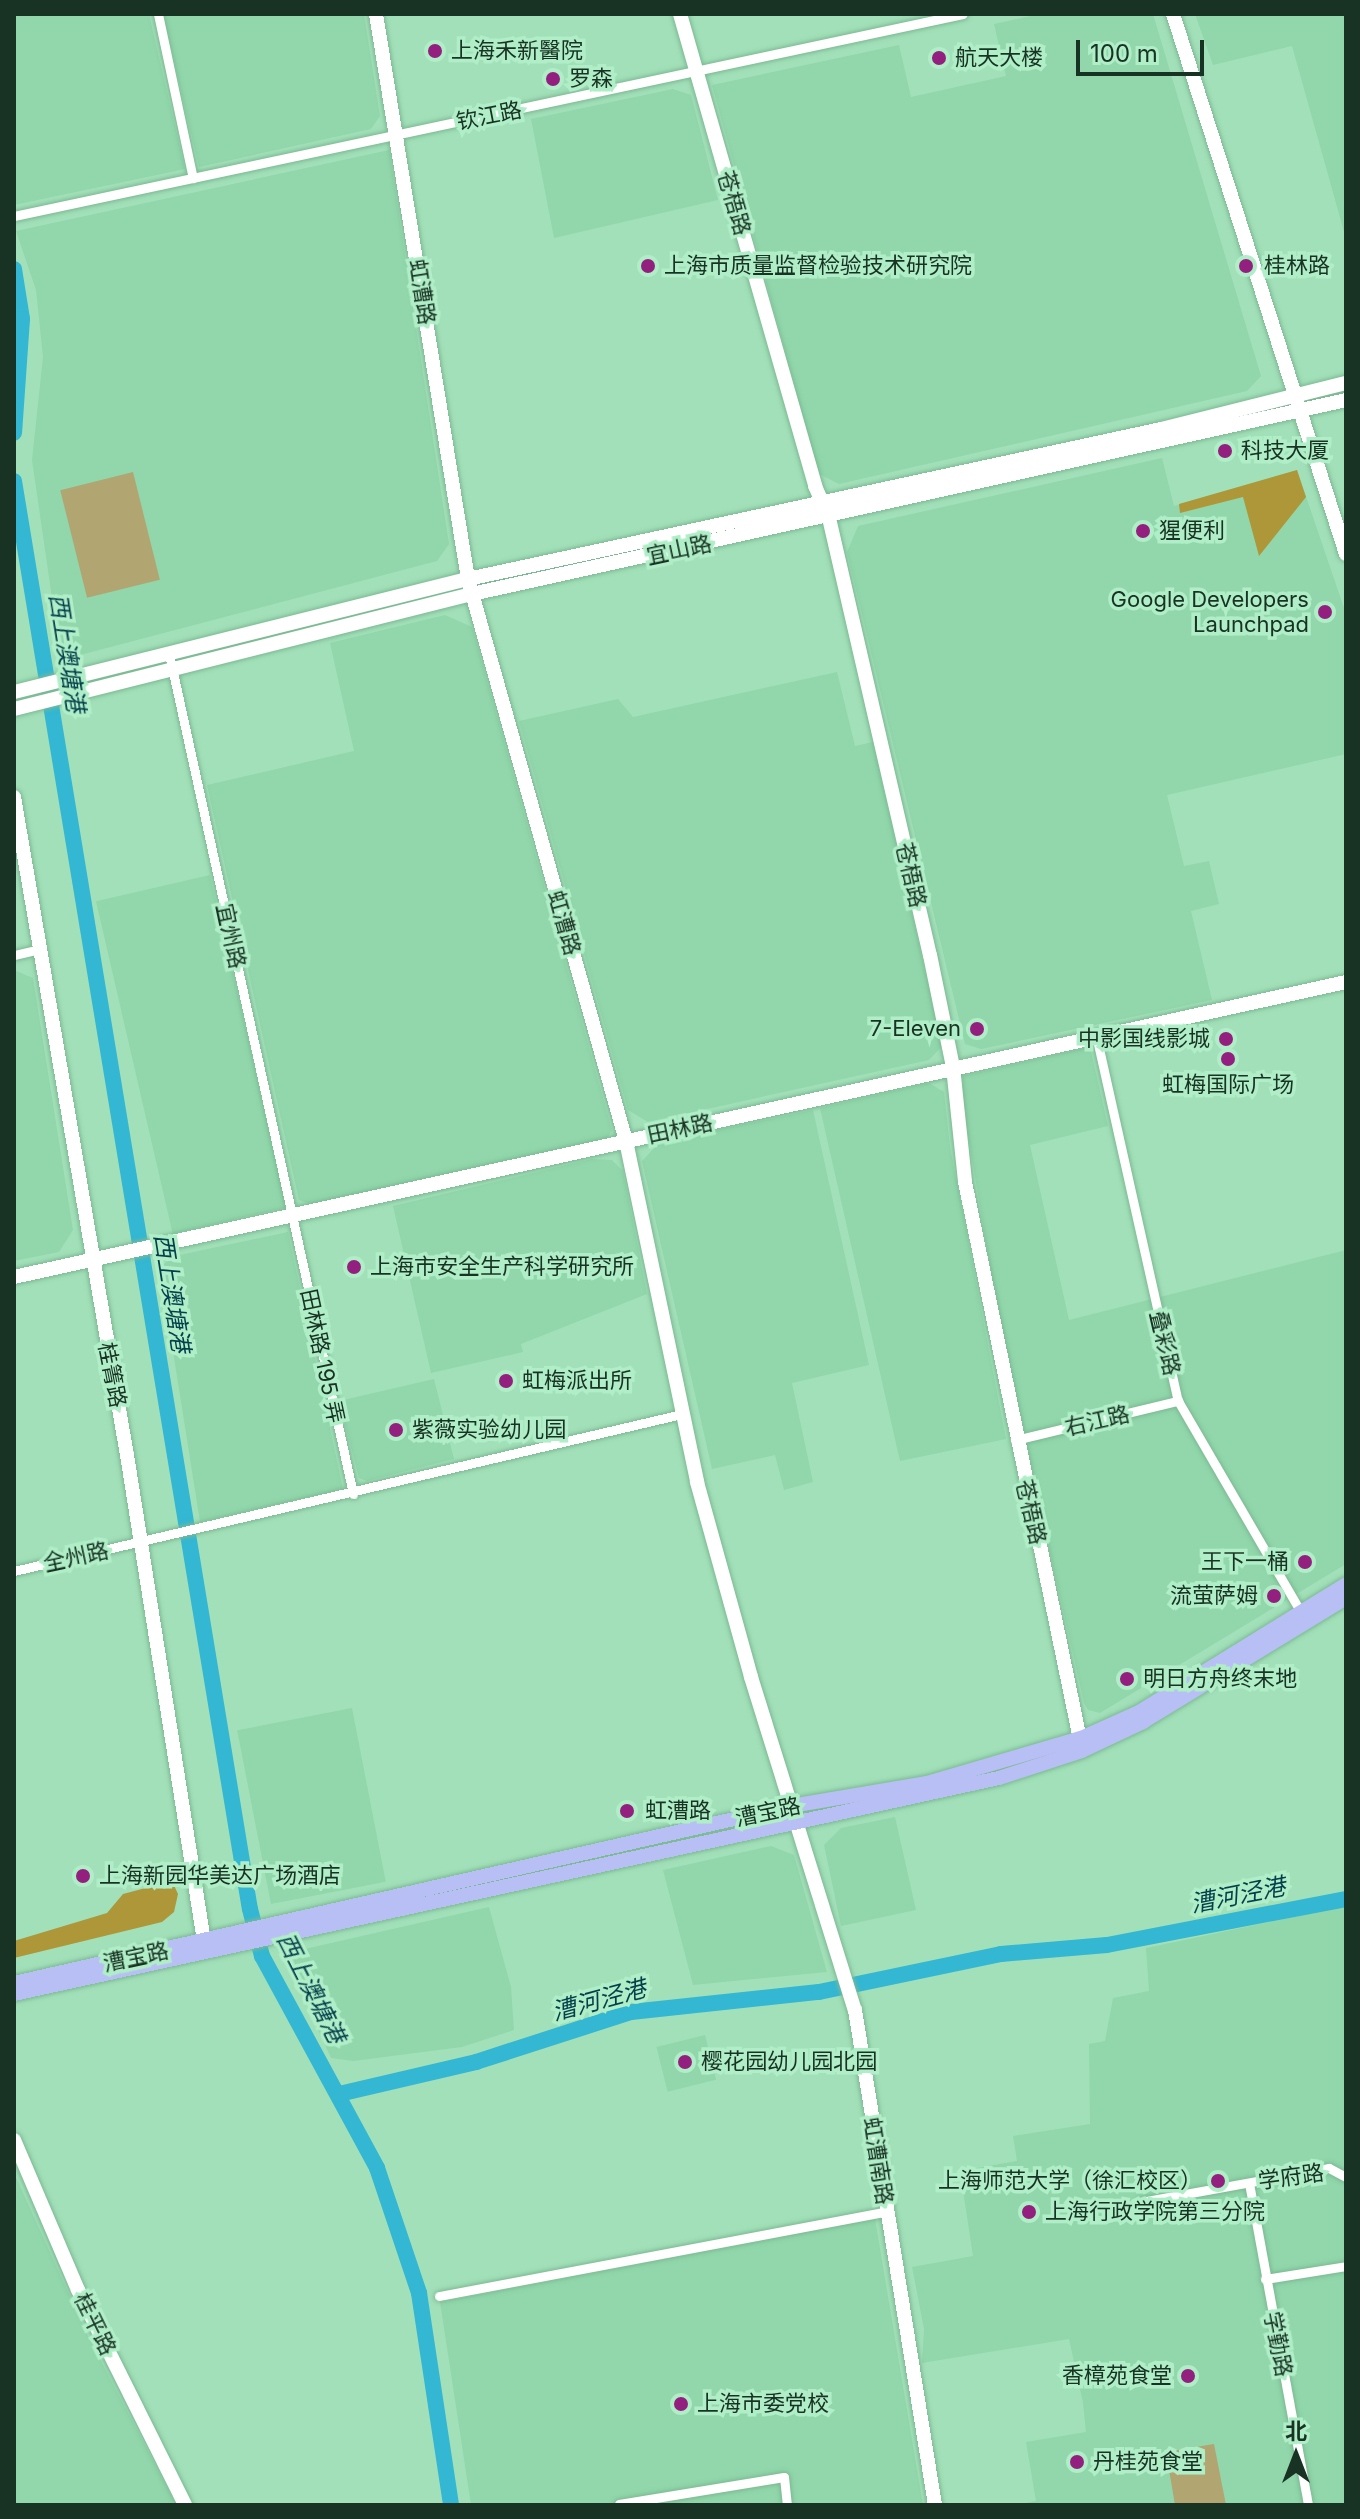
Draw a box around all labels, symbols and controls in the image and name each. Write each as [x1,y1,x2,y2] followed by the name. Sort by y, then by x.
[1080,24,1208,74] scale bar
[451,38,583,64] place label: 上海禾新醫院
[1090,39,1158,68] text: 100 m
[426,42,444,60] marker: 上海禾新醫院
[955,45,1043,71] place label: 航天大楼
[930,49,948,67] marker: 航天大楼
[569,66,613,92] place label: 罗森
[544,70,562,88] marker: 罗森
[454,97,524,135] street label: 钦江路
[712,168,756,238] street label: 苍梧路
[664,253,972,279] place label: 上海市质量监督检验技术研究院
[1264,253,1330,279] place label: 桂林路
[1235,255,1257,277] marker: 桂林路
[404,257,440,327] street label: 虹漕路
[639,257,657,275] marker: 上海市质量监督检验技术研究院
[1241,438,1329,464] place label: 科技大厦
[1216,442,1234,460] marker: 科技大厦
[1159,518,1225,544] place label: 猩便利
[1134,522,1152,540] marker: 猩便利
[644,530,714,570] street label: 宜山路
[1111,586,1309,638] place label: Google Developers Launchpad
[43,591,91,715] water label: 西上澳塘港
[1316,603,1334,621] marker: Google Developers Launchpad
[891,840,931,910] street label: 苍梧路
[542,888,586,958] street label: 虹漕路
[211,901,251,971] street label: 宜州路
[870,1016,961,1042] place label: 7-Eleven
[968,1020,986,1038] marker: 7-Eleven
[1078,1026,1210,1052] place label: 中影国线影城
[1217,1030,1235,1048] marker: 中影国线影城
[1219,1050,1237,1068] marker: 虹梅国际广场
[1162,1072,1294,1098] place label: 虹梅国际广场
[645,1109,715,1149] street label: 田林路
[148,1231,196,1355] water label: 西上澳塘港
[370,1254,634,1280] place label: 上海市安全生产科学研究所
[345,1258,363,1276] marker: 上海市安全生产科学研究所
[295,1287,349,1425] street label: 田林路 195 弄
[1145,1308,1185,1378] street label: 叠彩路
[93,1340,131,1410] street label: 桂箐路
[522,1368,632,1394] place label: 虹梅派出所
[497,1372,515,1390] marker: 虹梅派出所
[1062,1401,1132,1441] street label: 右江路
[412,1417,566,1443] place label: 紫薇实验幼儿园
[387,1421,405,1439] marker: 紫薇实验幼儿园
[1011,1477,1051,1547] street label: 苍梧路
[41,1537,111,1577] street label: 全州路
[1201,1549,1289,1575] place label: 王下一桶
[1296,1553,1314,1571] marker: 王下一桶
[1170,1583,1258,1609] place label: 流萤萨姆
[1265,1587,1283,1605] marker: 流萤萨姆
[1143,1666,1297,1692] place label: 明日方舟终末地
[1118,1670,1136,1688] marker: 明日方舟终末地
[733,1792,803,1832] street label: 漕宝路
[645,1798,711,1824] place label: 虹漕路
[616,1800,638,1822] marker: 虹漕路
[99,1863,341,1889] place label: 上海新园华美达广场酒店
[74,1867,92,1885] marker: 上海新园华美达广场酒店
[1188,1872,1288,1918] water label: 漕河泾港
[271,1928,351,2048] water label: 西上澳塘港
[101,1937,171,1977] street label: 漕宝路
[549,1974,649,2026] water label: 漕河泾港
[701,2049,877,2075] place label: 樱花园幼儿园北园
[676,2053,694,2071] marker: 樱花园幼儿园北园
[858,2115,898,2207] street label: 虹漕南路
[1256,2159,1326,2195] street label: 学府路
[938,2168,1202,2194] place label: 上海师范大学（徐汇校区）
[1209,2172,1227,2190] marker: 上海师范大学（徐汇校区）
[1045,2199,1265,2225] place label: 上海行政学院第三分院
[1020,2203,1038,2221] marker: 上海行政学院第三分院
[69,2289,121,2359] street label: 桂平路
[1259,2309,1297,2379] street label: 学勤路
[1062,2363,1172,2389] place label: 香樟苑食堂
[1179,2367,1197,2385] marker: 香樟苑食堂
[697,2391,829,2417] place label: 上海市委党校
[672,2395,690,2413] marker: 上海市委党校
[1256,2415,1336,2495] north arrow
[1285,2418,1307,2444] text: 北
[1093,2449,1203,2475] place label: 丹桂苑食堂
[1068,2453,1086,2471] marker: 丹桂苑食堂

